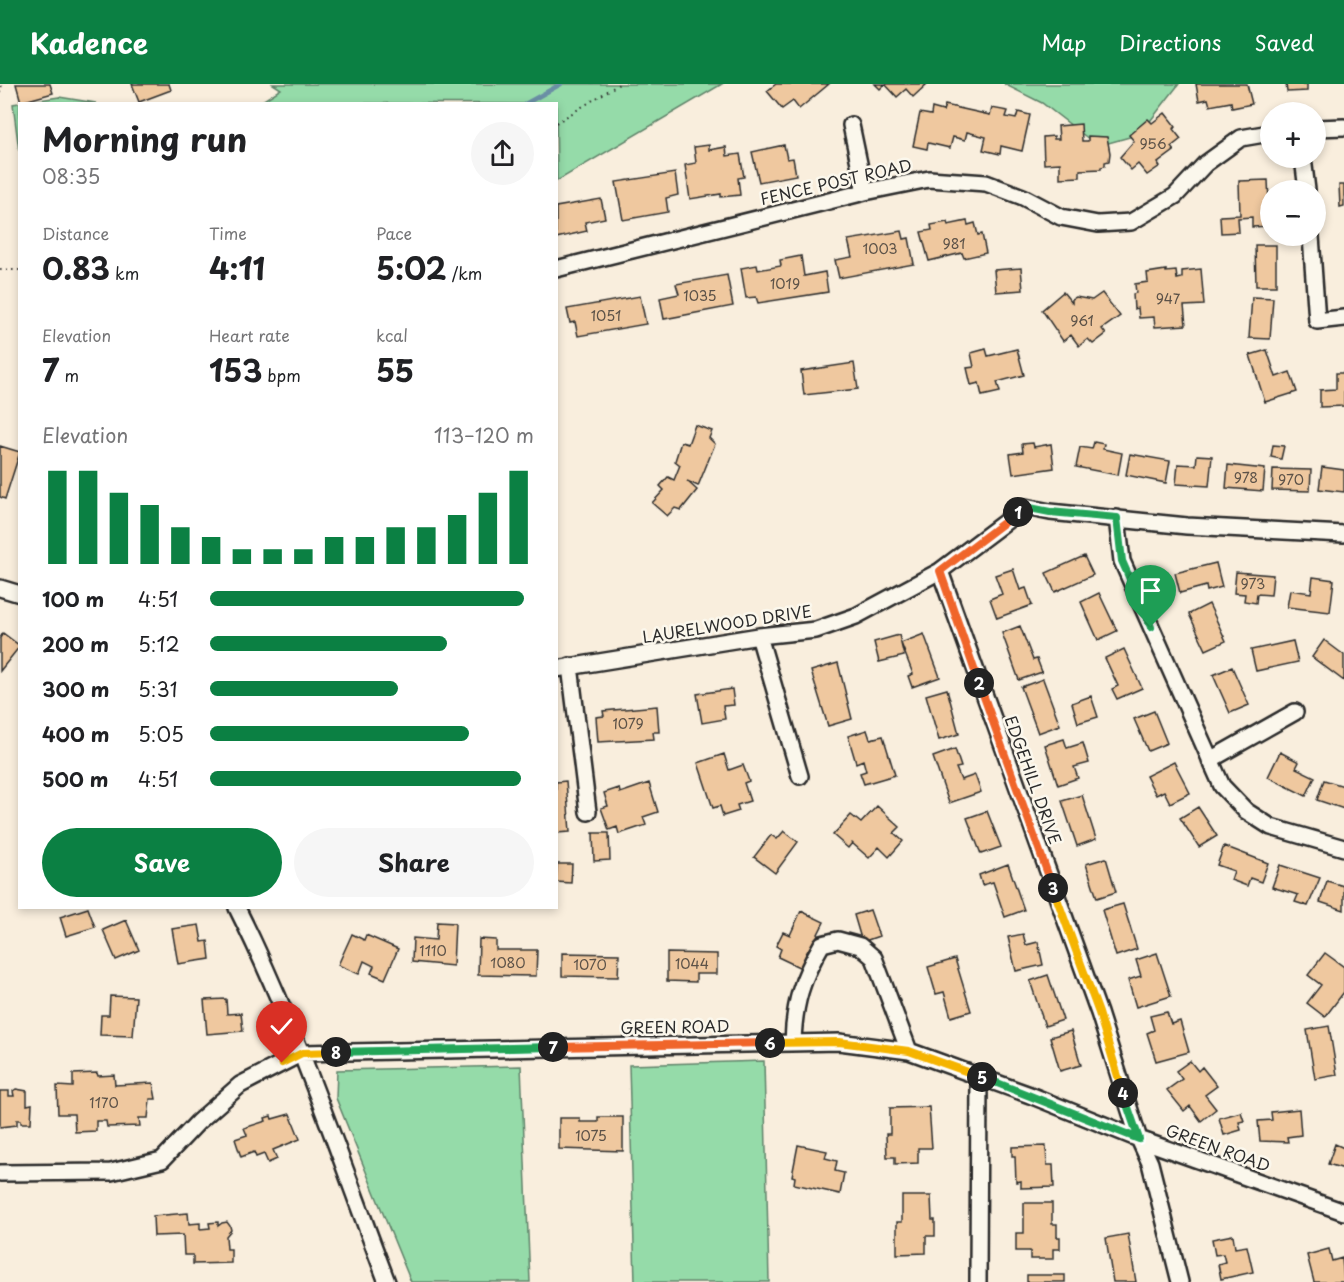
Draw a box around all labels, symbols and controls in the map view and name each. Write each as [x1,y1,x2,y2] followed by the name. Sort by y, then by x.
[30,21,148,64] text: Kadence
[1041,26,1086,58] text: Map
[1119,26,1221,58] text: Directions
[1254,26,1314,58] text: Saved
[1260,102,1326,246] map controls
[1260,102,1326,168] button: +
[42,113,247,163] text: Morning run
[471,122,534,185] button: share
[1140,133,1167,154] house number: 956
[758,152,914,210] street label: FENCE POST ROAD
[42,161,100,191] text: 08:35
[1260,180,1326,246] button: −
[42,221,109,245] text: Distance
[209,221,247,245] text: Time
[376,221,412,245] text: Pace
[942,233,966,254] house number: 981
[862,238,898,259] house number: 1003
[42,245,110,290] text: 0.83
[209,245,265,290] text: 4:11
[376,245,446,290] text: 5:02
[110,261,139,285] text: km
[446,261,482,285] text: /km
[770,273,800,294] house number: 1019
[683,285,717,306] house number: 1035
[1156,288,1181,309] house number: 947
[591,305,621,326] house number: 1051
[1070,310,1094,331] house number: 961
[42,323,111,347] text: Elevation
[209,323,290,347] text: Heart rate
[376,323,408,347] text: kcal
[42,347,59,392] text: 7
[209,347,262,392] text: 153
[376,347,414,392] text: 55
[59,363,79,387] text: m
[262,363,301,387] text: bpm
[42,420,128,450] text: Elevation
[434,420,534,450] text: 113–120 m
[1234,467,1258,488] house number: 978
[1278,469,1304,490] house number: 970
[1003,497,1033,527] pin: 1
[1014,500,1022,524] text: 1
[1125,565,1176,627] pin
[1241,573,1265,594] house number: 973
[1134,574,1167,607] icon: arrive
[42,584,104,614] text: 100 m
[138,584,178,614] text: 4:51
[641,598,813,648] street label: LAURELWOOD DRIVE
[42,629,109,659] text: 200 m
[138,629,180,659] text: 5:12
[964,668,994,698] pin: 2
[973,671,985,695] text: 2
[42,674,110,704] text: 300 m
[138,674,178,704] text: 5:31
[1000,712,1068,847] street label: EDGEHILL DRIVE
[612,713,644,734] house number: 1079
[42,719,110,749] text: 400 m
[138,719,184,749] text: 5:05
[42,764,109,794] text: 500 m
[138,764,178,794] text: 4:51
[42,828,282,897] button: Save
[294,828,534,897] button: Share
[1038,873,1068,903] pin: 3
[1048,876,1058,900] text: 3
[419,940,447,961] house number: 1110
[490,952,526,973] house number: 1080
[675,953,709,974] house number: 1044
[573,954,607,975] house number: 1070
[256,1001,307,1063] pin
[265,1010,298,1043] icon: check
[620,1013,730,1039] street label: GREEN ROAD
[755,1028,785,1058] pin: 6
[764,1031,776,1055] text: 6
[538,1032,568,1062] pin: 7
[548,1035,558,1059] text: 7
[321,1037,351,1067] pin: 8
[331,1040,341,1064] text: 8
[967,1062,997,1092] pin: 5
[977,1065,987,1089] text: 5
[1108,1078,1138,1108] pin: 4
[1118,1081,1128,1105] text: 4
[89,1092,119,1113] house number: 1170
[1163,1117,1274,1177] street label: GREEN ROAD
[575,1125,607,1146] house number: 1075

